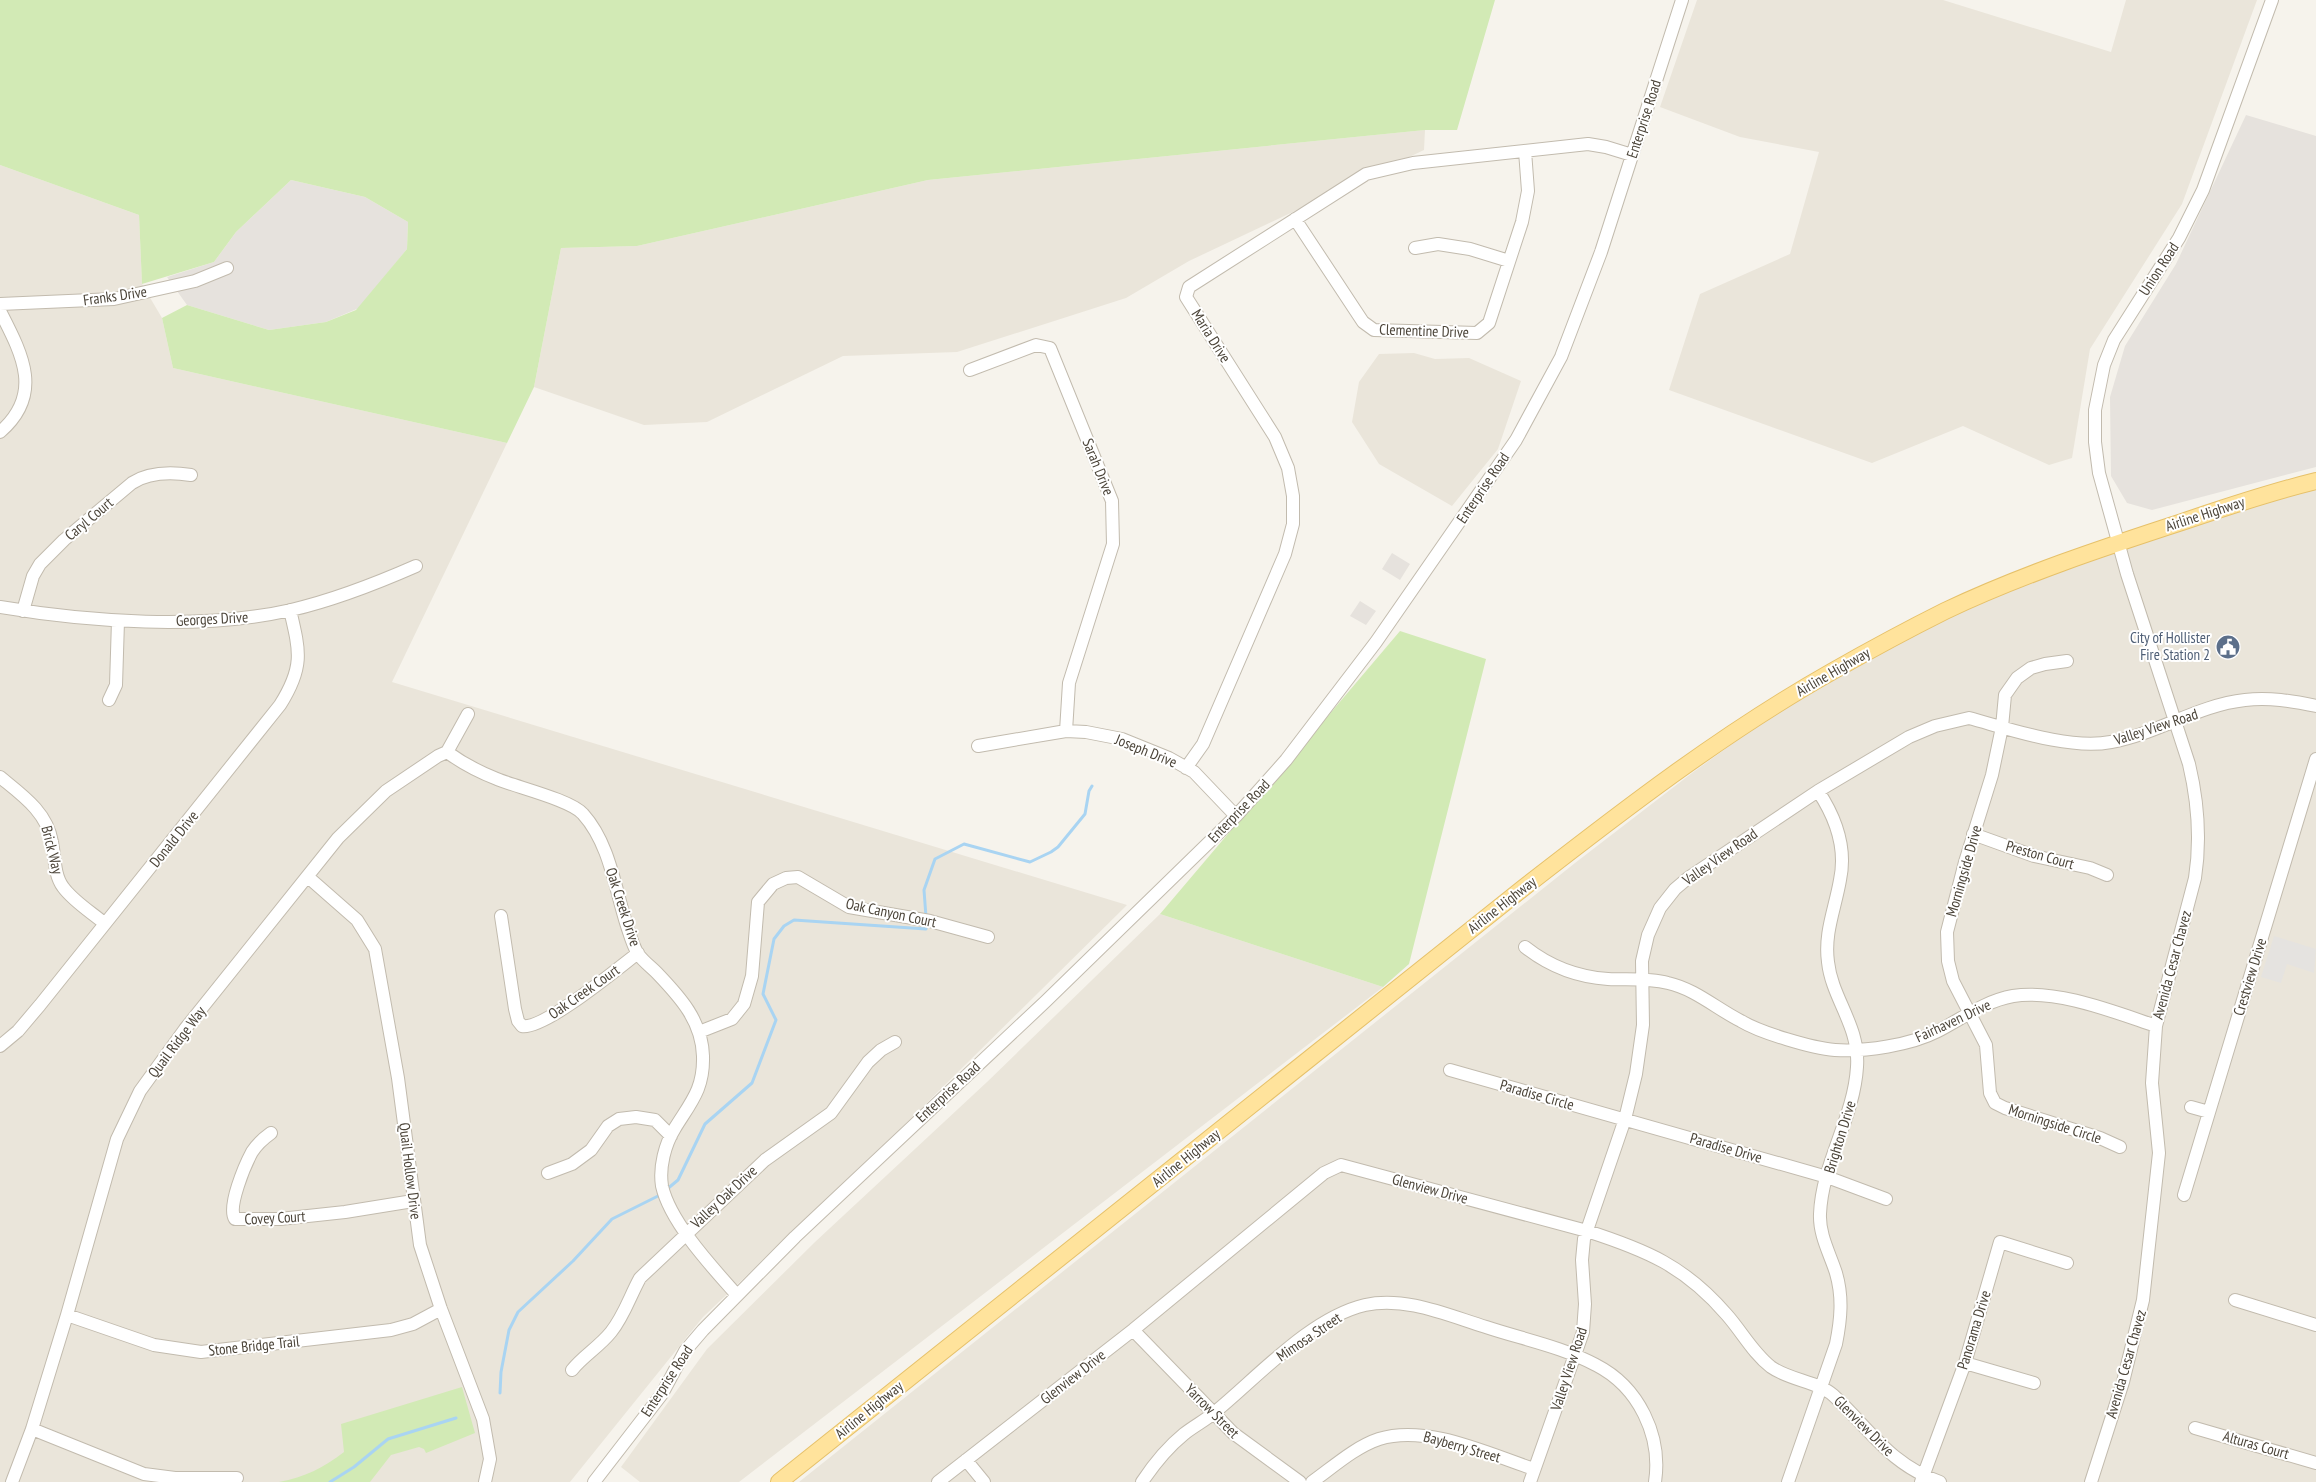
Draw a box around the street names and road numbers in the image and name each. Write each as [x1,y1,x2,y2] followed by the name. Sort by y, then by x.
[1622,77,1665,160] street label: Enterprise Road
[2134,239,2183,299] street label: Union Road
[82,282,148,309] street label: Franks Drive
[1188,306,1235,366] street label: Maria Drive
[1379,319,1469,342] street label: Clementine Drive
[1078,436,1118,498] street label: Sarah Drive
[1452,449,1513,527] street label: Enterprise Road
[2163,492,2247,535] street label: Airline Highway
[61,493,117,544] street label: Caryl Court
[175,607,249,630] street label: Georges Drive
[1792,643,1873,700] street label: Airline Highway
[2111,704,2200,749] street label: Valley View Road
[1112,729,1180,772] street label: Joseph Drive
[1204,775,1274,846] street label: Enterprise Road
[145,807,202,871] street label: Donald Drive
[1941,823,1986,919] street label: Morningside Drive
[37,824,68,876] street label: Brick Way
[1678,824,1761,890] street label: Valley View Road
[2004,836,2076,873] street label: Preston Court
[602,865,645,949] street label: Oak Creek Drive
[1464,872,1540,937] street label: Airline Highway
[844,894,938,931] street label: Oak Canyon Court
[2148,908,2195,1021] street label: Avenida Cesar Chavez
[2229,936,2270,1018] street label: Crestview Drive
[544,960,623,1023] street label: Oak Creek Court
[1912,995,1994,1046] street label: Fairhaven Drive
[144,1002,210,1081] street label: Quail Ridge Way
[911,1057,984,1126] street label: Enterprise Road
[1498,1075,1576,1114] street label: Paradise Circle
[1819,1098,1860,1176] street label: Brighton Drive
[2006,1100,2104,1147] street label: Morningside Circle
[395,1121,426,1220] street label: Quail Hollow Drive
[1148,1124,1224,1191] street label: Airline Highway
[1688,1128,1764,1167] street label: Paradise Drive
[686,1161,761,1233] street label: Valley Oak Drive
[1390,1169,1470,1208] street label: Glenview Drive
[244,1206,306,1229] street label: Covey Court
[1952,1288,1995,1372] street label: Panorama Drive
[2101,1307,2150,1420] street label: Avenida Cesar Chavez
[1273,1308,1345,1365] street label: Mimosa Street
[1546,1325,1591,1414] street label: Valley View Road
[207,1331,301,1360] street label: Stone Bridge Trail
[636,1341,697,1420] street label: Enterprise Road
[1036,1345,1109,1408] street label: Glenview Drive
[831,1376,907,1443] street label: Airline Highway
[1181,1379,1244,1442] street label: Yarrow Street
[1830,1391,1899,1460] street label: Glenview Drive
[1422,1426,1503,1467] street label: Bayberry Street
[2221,1426,2291,1463] street label: Alturas Court

